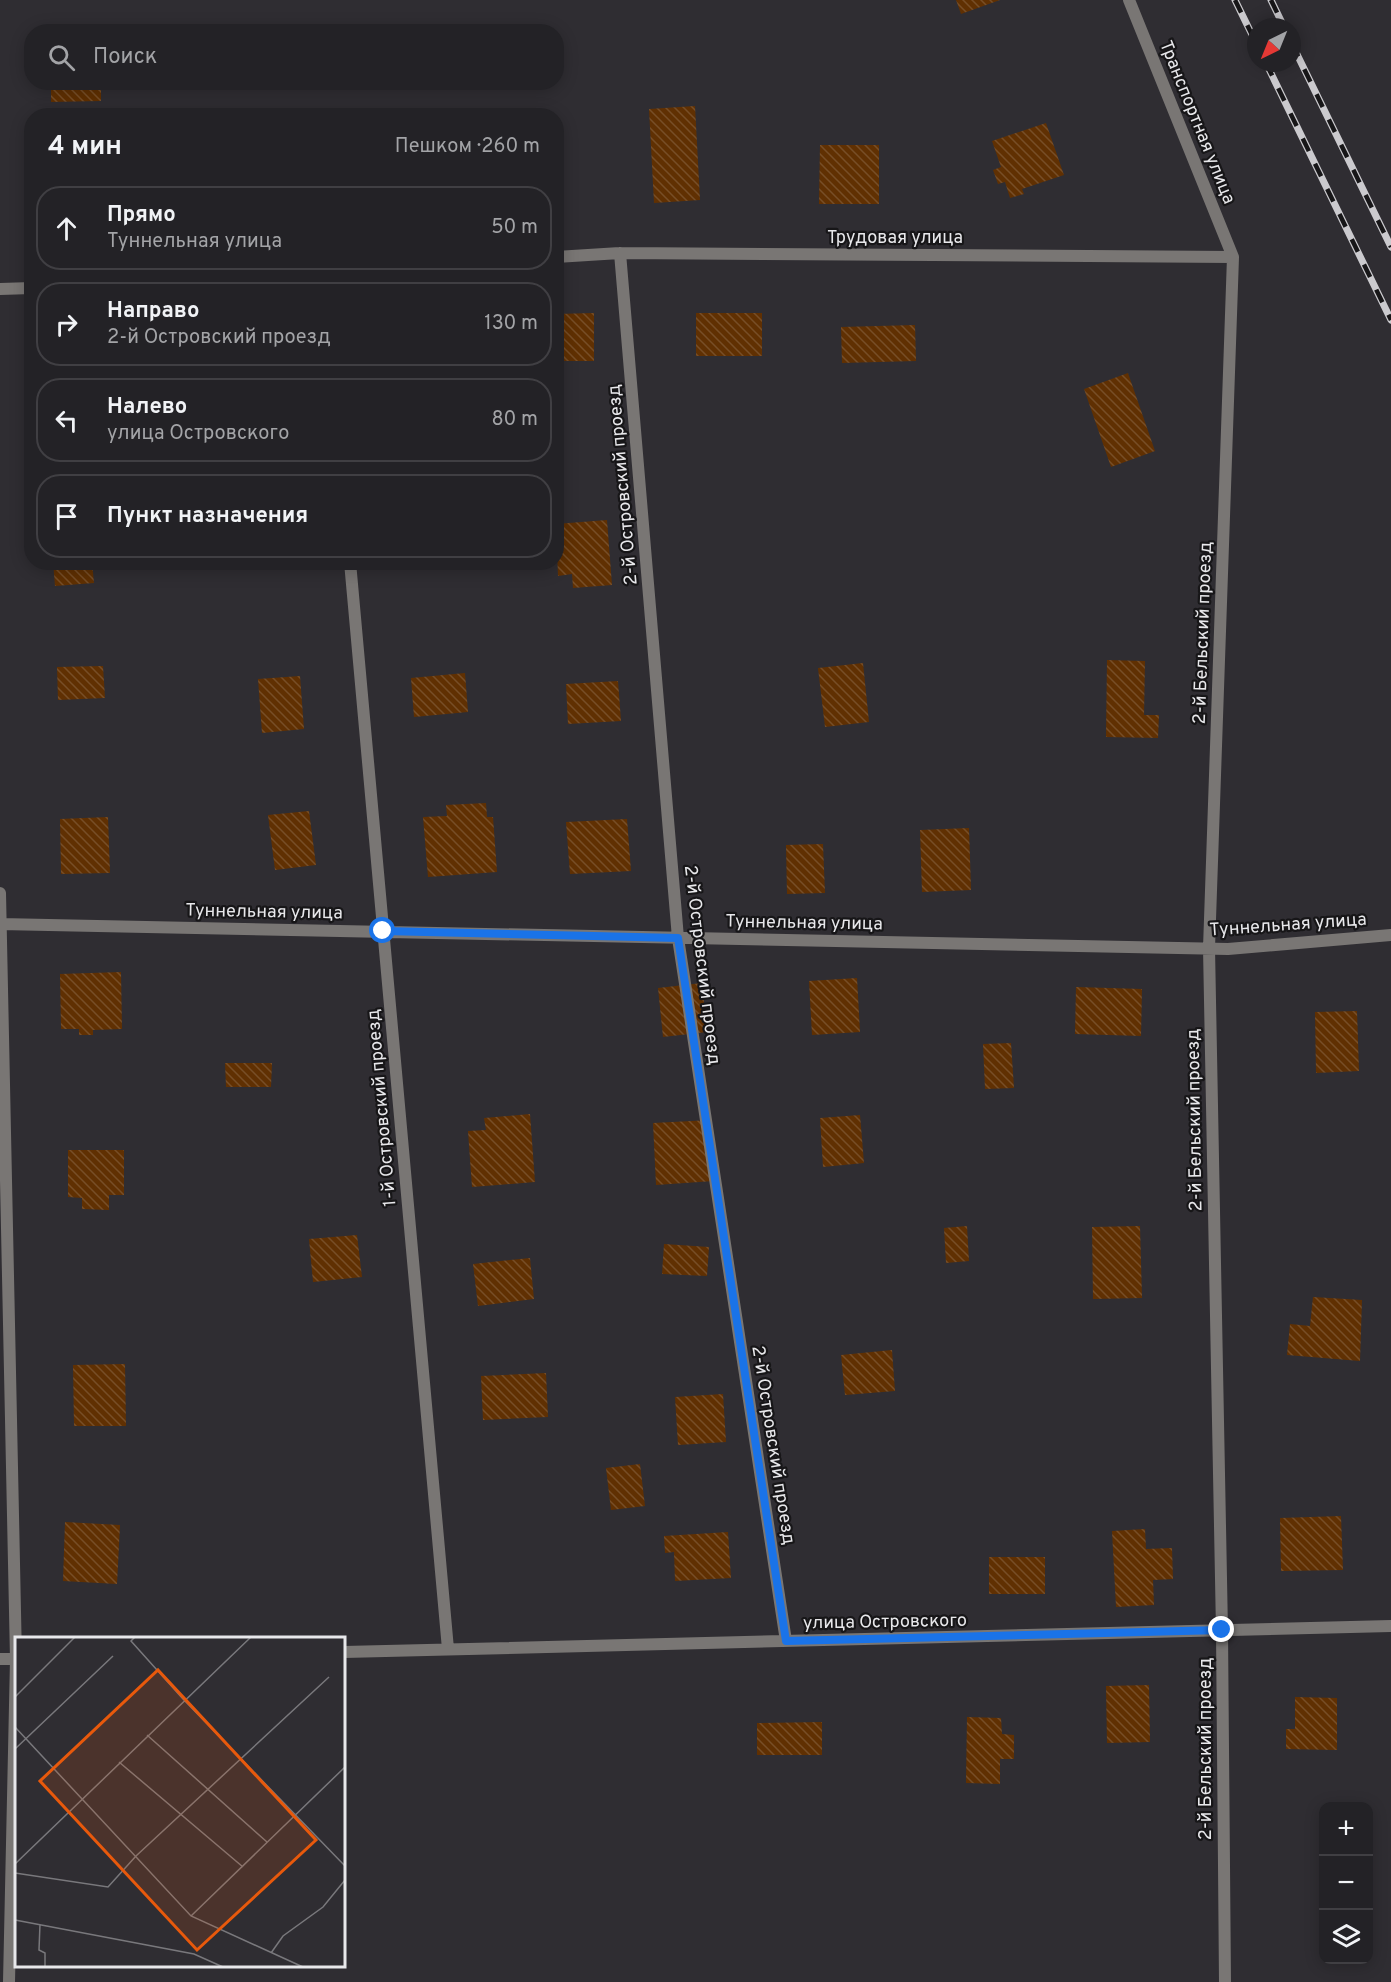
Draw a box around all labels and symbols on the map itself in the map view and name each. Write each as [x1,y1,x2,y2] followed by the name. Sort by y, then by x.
[1247,18,1301,72] north arrow
[1153,37,1240,208] street label: Транспортная улица
[827,227,963,250] street label: Трудовая улица
[603,384,644,586] street label: 2-й Островский проезд
[1189,541,1218,725] street label: 2-й Бельский проезд
[678,864,725,1067] street label: 2-й Островский проезд
[185,900,343,925] street label: Туннельная улица
[1209,909,1367,942] street label: Туннельная улица
[725,911,883,936] street label: Туннельная улица
[369,917,395,943] route start
[362,1008,403,1207] street label: 1-й Островский проезд
[1182,1028,1209,1212] street label: 2-й Бельский проезд
[745,1344,800,1547] street label: 2-й Островский проезд
[803,1610,967,1635] street label: улица Островского
[1208,1616,1234,1642] route end
[15,1637,345,1967] inset map
[1195,1658,1218,1840] street label: 2-й Бельский проезд

